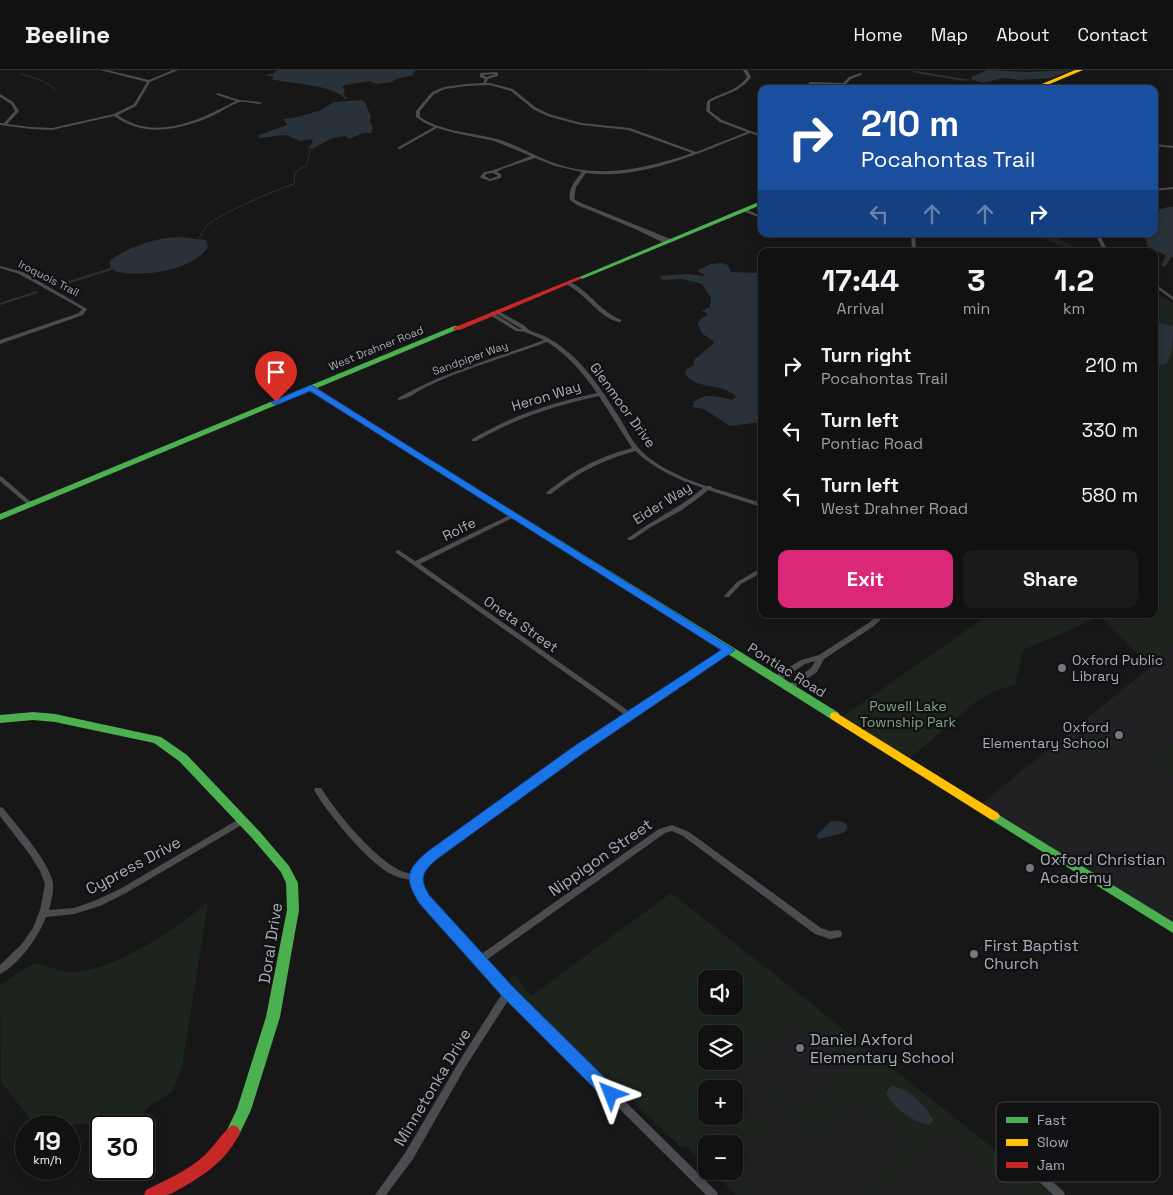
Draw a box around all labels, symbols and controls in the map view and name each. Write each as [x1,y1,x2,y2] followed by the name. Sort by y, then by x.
[25,19,110,50] text: Beeline
[854,23,903,46] text: Home
[931,23,968,46] text: Map
[996,23,1050,46] text: About
[1078,23,1148,46] text: Contact
[861,102,959,146] text: 210 m
[778,105,843,170] icon: right
[861,145,1035,173] text: Pocahontas Trail
[865,200,893,228] icon: left
[918,200,946,228] icon: ahead
[971,200,999,228] icon: ahead
[1024,200,1052,228] icon: right
[16,257,82,299] street label: Iroquois Trail
[822,261,899,300] text: 17:44
[967,261,986,300] text: 3
[1054,261,1094,300] text: 1.2
[837,298,884,319] text: Arrival
[963,298,990,319] text: min
[1063,298,1085,319] text: km
[327,323,425,373] street label: West Drahner Road
[430,338,510,378] street label: Sandpiper Way
[821,343,911,368] text: Turn right
[255,351,297,402] pin
[778,352,806,380] icon: right
[1085,353,1138,378] text: 210 m
[262,358,290,386] icon: arrive
[586,359,660,451] street label: Glenmoor Drive
[821,368,948,389] text: Pocahontas Trail
[509,377,583,415] street label: Heron Way
[821,408,899,433] text: Turn left
[778,417,806,445] icon: left
[1082,418,1138,443] text: 330 m
[821,433,923,454] text: Pontiac Road
[821,473,899,498] text: Turn left
[629,478,695,528] street label: Eider Way
[778,482,806,510] icon: left
[1081,483,1138,508] text: 580 m
[821,498,968,519] text: West Drahner Road
[439,513,479,545] street label: Rolfe
[778,550,953,608] button: Exit
[963,550,1138,608] button: Share
[480,592,562,656] street label: Oneta Street
[744,639,830,701] street label: Pontiac Road
[1072,651,1163,685] place label: Oxford Public Library
[1056,662,1068,674] marker: Oxford Public Library
[860,697,957,731] park label: Powell Lake Township Park
[983,718,1109,752] place label: Oxford Elementary School
[1113,729,1125,741] marker: Oxford Elementary School
[544,814,656,901] street label: Nippigon Street
[82,832,184,899] street label: Cypress Drive
[1040,849,1166,888] place label: Oxford Christian Academy
[1024,862,1036,874] marker: Oxford Christian Academy
[254,901,287,985] street label: Doral Drive
[984,935,1079,974] place label: First Baptist Church
[968,948,980,960] marker: First Baptist Church
[698,970,743,1180] map controls
[698,970,743,1015] button: sound
[389,1025,476,1150] street label: Minnetonka Drive
[698,1025,743,1070] button: layers
[810,1029,955,1068] place label: Daniel Axford Elementary School
[794,1042,806,1054] marker: Daniel Axford Elementary School
[584,1067,636,1119] position arrow
[698,1080,743,1125] button: +
[996,1102,1160,1182] legend
[1037,1111,1066,1129] text: Fast
[90,1115,155,1180] speed limit sign: 30
[34,1125,61,1157] text: 19
[1037,1133,1069,1151] text: Slow
[698,1135,743,1180] button: −
[33,1152,62,1168] text: km/h
[1037,1156,1065,1174] text: Jam

